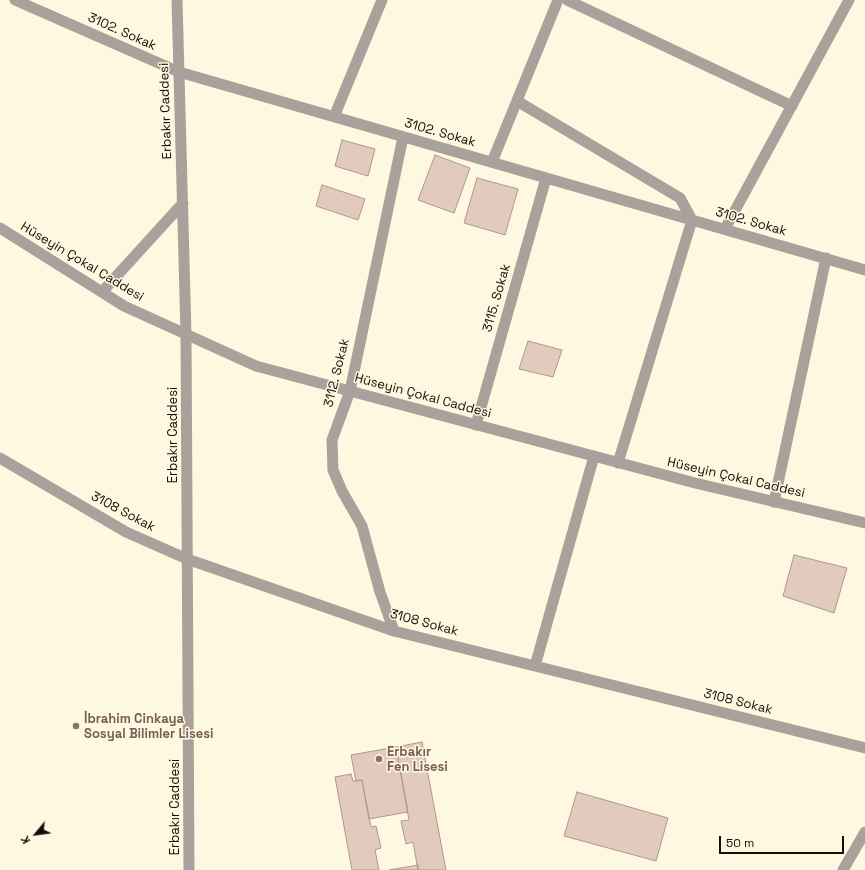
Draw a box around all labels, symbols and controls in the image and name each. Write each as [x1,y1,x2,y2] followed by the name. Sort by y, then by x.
[85,10,159,54] street label: 3102. Sokak
[157,62,175,160] street label: Erbakır Caddesi
[403,115,477,151] street label: 3102. Sokak
[714,204,788,240] street label: 3102. Sokak
[18,219,146,305] street label: Hüseyin Çokal Caddesi
[480,262,514,334] street label: 3115. Sokak
[321,337,353,409] street label: 3112. Sokak
[353,370,493,422] street label: Hüseyin Çokal Caddesi
[165,387,181,483] street label: Erbakır Caddesi
[666,455,806,501] street label: Hüseyin Çokal Caddesi
[88,489,158,535] street label: 3108 Sokak
[388,606,460,640] street label: 3108 Sokak
[702,686,774,718] street label: 3108 Sokak
[84,711,214,742] place label: İbrahim Cinkaya Sosyal Bilimler Lisesi
[71,721,81,731] marker: İbrahim Cinkaya Sosyal Bilimler Lisesi
[387,744,448,775] place label: Erbakır Fen Lisesi
[374,754,384,764] marker: Erbakır Fen Lisesi
[167,759,183,855] street label: Erbakır Caddesi
[16,814,56,854] north arrow
[721,828,846,854] scale bar
[18,833,33,846] text: K
[726,835,754,851] text: 50 m

